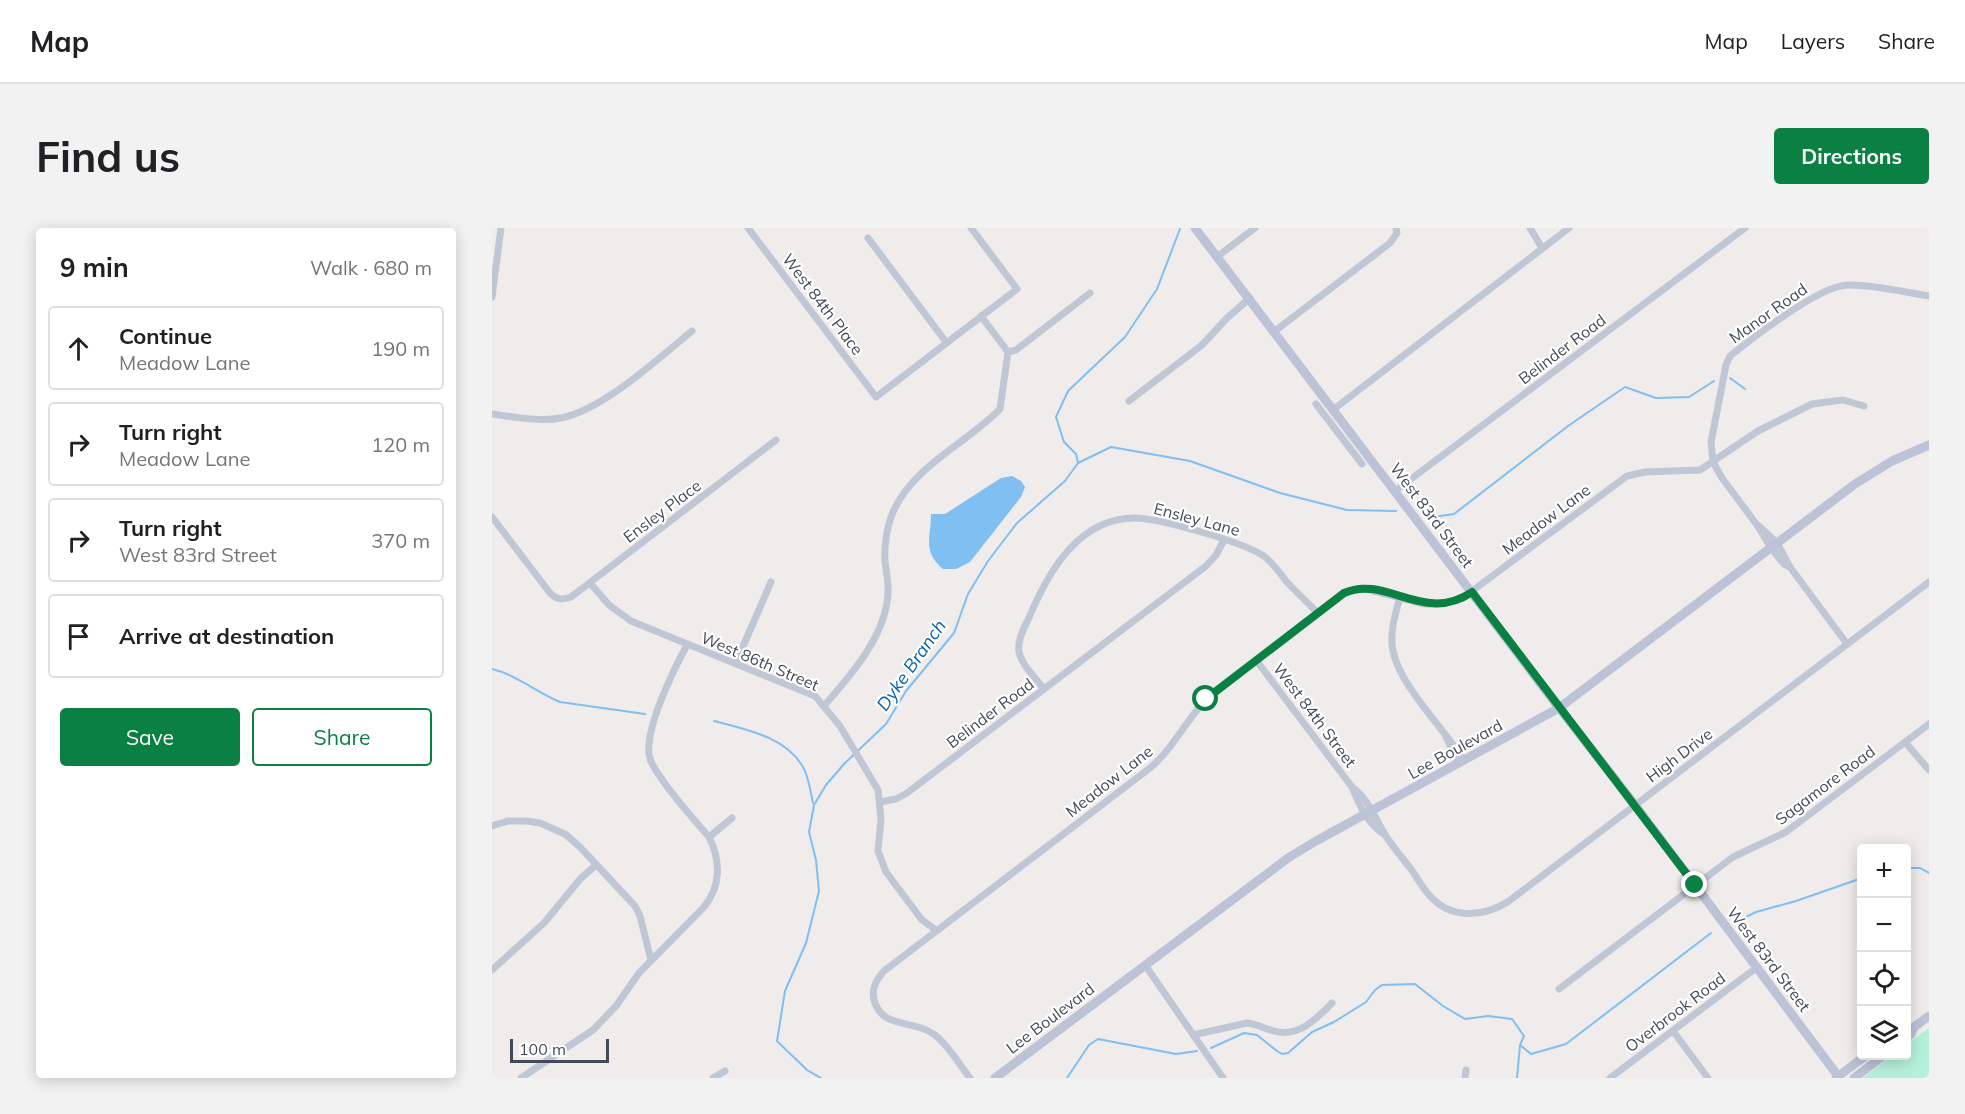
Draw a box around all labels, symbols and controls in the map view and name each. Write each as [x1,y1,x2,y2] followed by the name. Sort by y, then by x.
[30,24,89,59] text: Map
[1705,28,1748,54] text: Map
[1781,28,1845,54] text: Layers
[1878,28,1935,54] text: Share
[1774,128,1929,184] button: Directions
[36,130,180,183] text: Find us
[778,249,868,359] street label: West 84th Place
[60,251,129,284] text: 9 min
[310,255,432,280] text: Walk · 680 m
[1725,279,1811,347] street label: Manor Road
[1514,310,1610,388] street label: Belinder Road
[119,322,212,350] text: Continue
[62,332,95,365] icon: ahead
[371,336,430,361] text: 190 m
[119,350,250,375] text: Meadow Lane
[119,418,222,446] text: Turn right
[62,428,95,461] icon: right
[371,432,430,457] text: 120 m
[119,446,250,471] text: Meadow Lane
[1386,459,1478,572] street label: West 83rd Street
[619,475,705,547] street label: Ensley Place
[1498,479,1594,559] street label: Meadow Lane
[1152,498,1242,540] street label: Ensley Lane
[119,514,222,542] text: Turn right
[62,524,95,557] icon: right
[371,528,430,553] text: 370 m
[119,542,277,567] text: West 83rd Street
[871,615,951,715] water label: Dyke Branch
[62,620,95,653] icon: arrive
[119,622,334,650] text: Arrive at destination
[698,627,822,695] street label: West 86th Street
[1269,659,1361,772] street label: West 84th Street
[942,674,1038,752] street label: Belinder Road
[1192,685,1218,711] route start
[60,708,240,766] button: Save
[252,708,432,766] button: Share
[1404,715,1506,783] street label: Lee Boulevard
[1642,724,1716,786] street label: High Drive
[1061,741,1157,821] street label: Meadow Lane
[1771,741,1879,829] street label: Sagamore Road
[1857,844,1911,1060] map controls
[1857,844,1911,898] button: +
[1681,871,1707,897] route end
[1857,898,1911,952] button: −
[1723,903,1815,1016] street label: West 83rd Street
[1857,952,1911,1006] button: locate
[1621,968,1729,1056] street label: Overbrook Road
[1002,978,1098,1058] street label: Lee Boulevard
[1857,1006,1911,1060] button: layers
[510,1036,609,1064] scale bar
[519,1039,566,1059] text: 100 m

